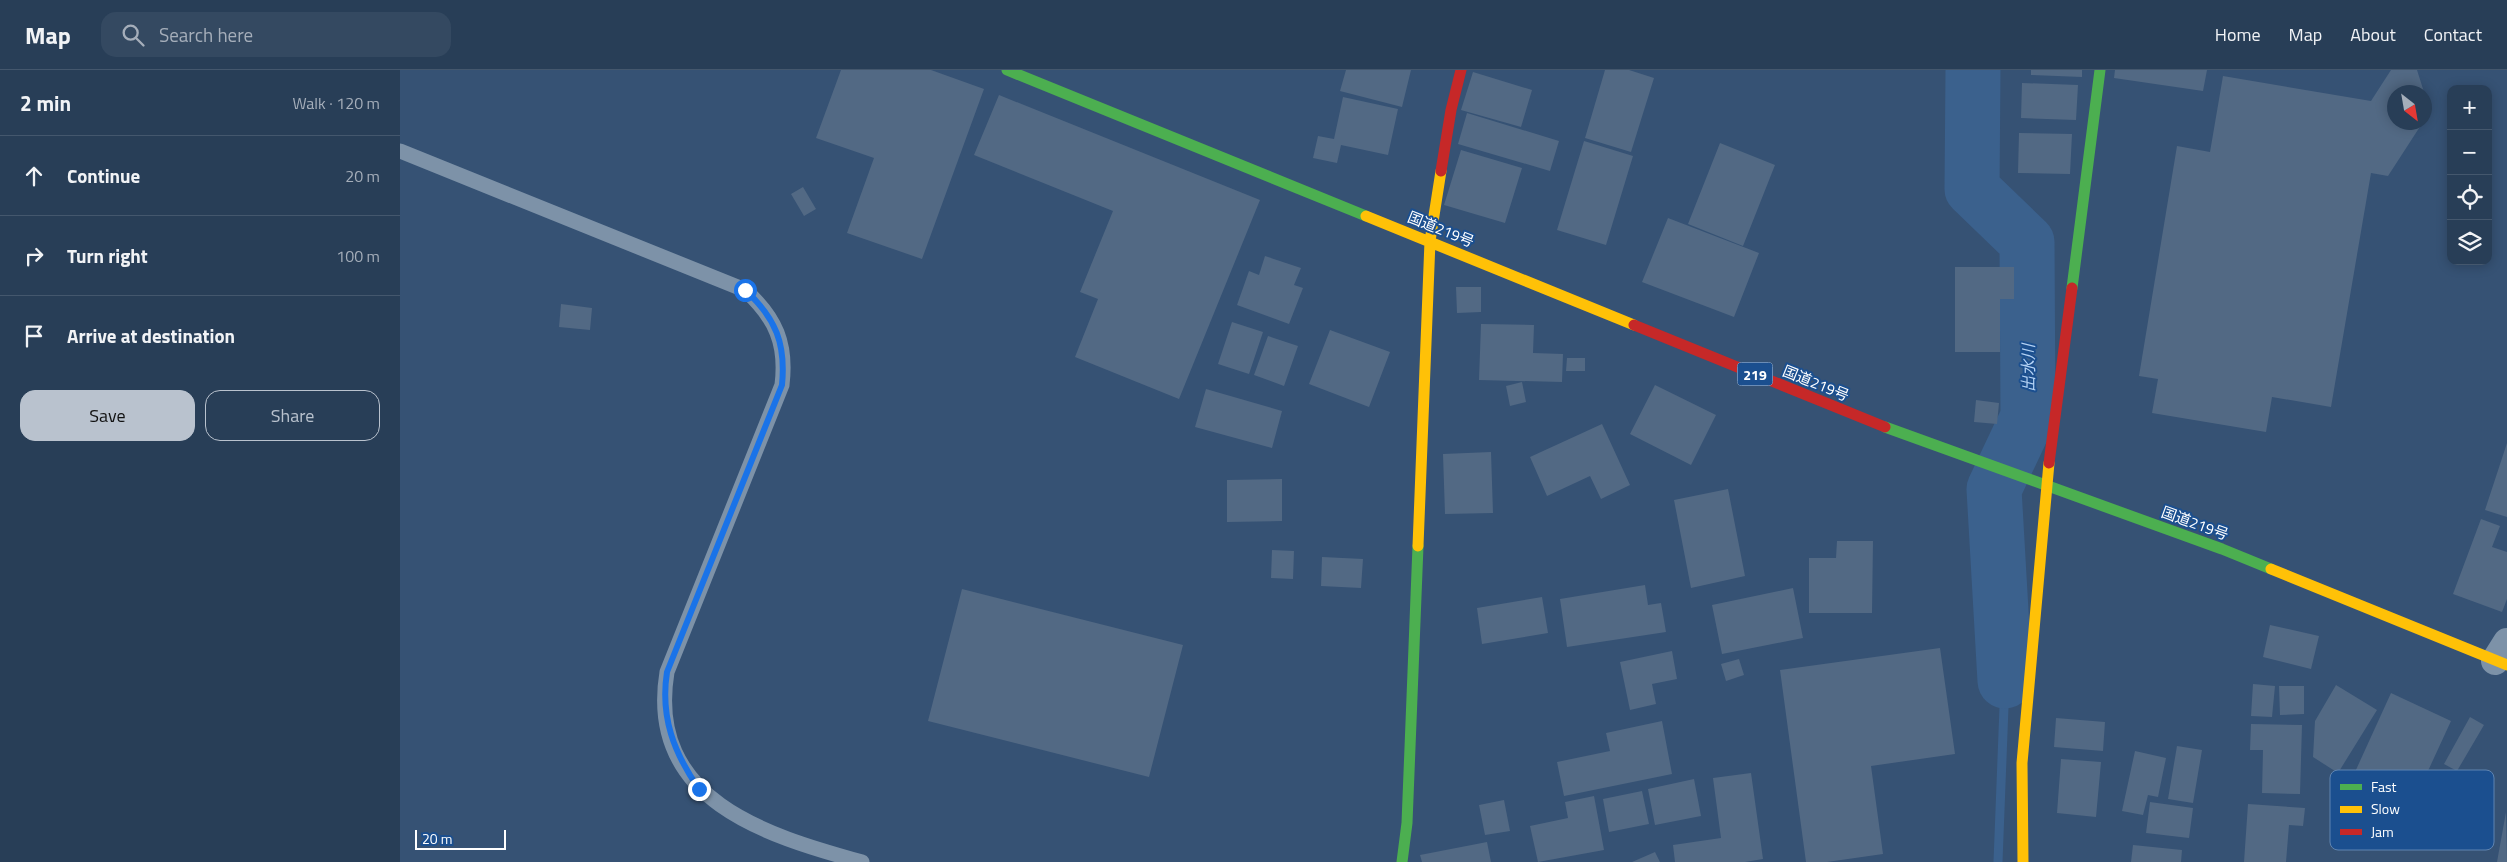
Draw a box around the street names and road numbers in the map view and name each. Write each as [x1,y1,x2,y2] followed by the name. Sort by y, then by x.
[1404,205,1478,253] street label: 国道219号
[1779,359,1853,407] street label: 国道219号
[1738,362,1772,386] road number: 219
[2158,500,2232,546] street label: 国道219号

